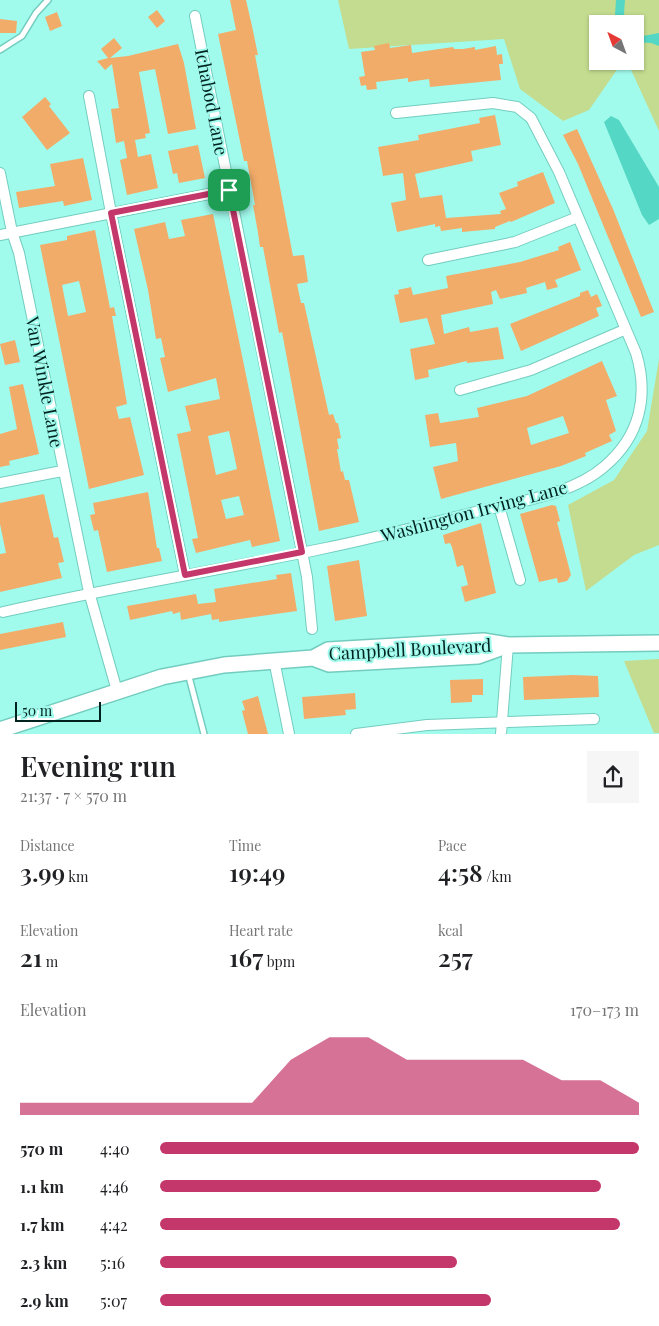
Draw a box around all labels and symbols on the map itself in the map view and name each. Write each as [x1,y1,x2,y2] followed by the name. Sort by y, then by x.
[589,15,644,70] north arrow
[190,46,234,158] street label: Ichabod Lane
[208,169,250,211] pin
[20,313,69,450] street label: Van Winkle Lane
[377,475,570,548] street label: Washington Irving Lane
[328,633,493,665] street label: Campbell Boulevard
[15,698,101,722] scale bar

